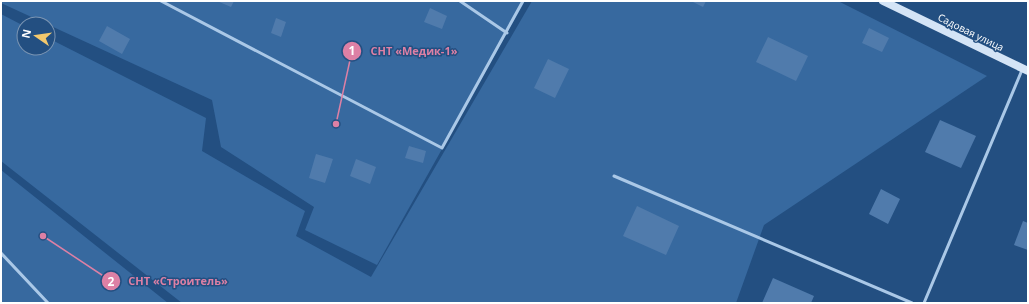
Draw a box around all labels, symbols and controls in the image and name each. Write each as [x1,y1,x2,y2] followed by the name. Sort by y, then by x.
[936,10,1006,54] street label: Садовая улица
[16,16,56,56] north arrow
[17,28,34,40] text: N
[342,40,465,63] callout: СНТ «Медик-1»
[349,42,355,59] text: 1
[371,43,458,58] text: СНТ «Медик-1»
[101,270,236,293] callout: СНТ «Строитель»
[108,273,115,290] text: 2
[128,273,228,288] text: СНТ «Строитель»

